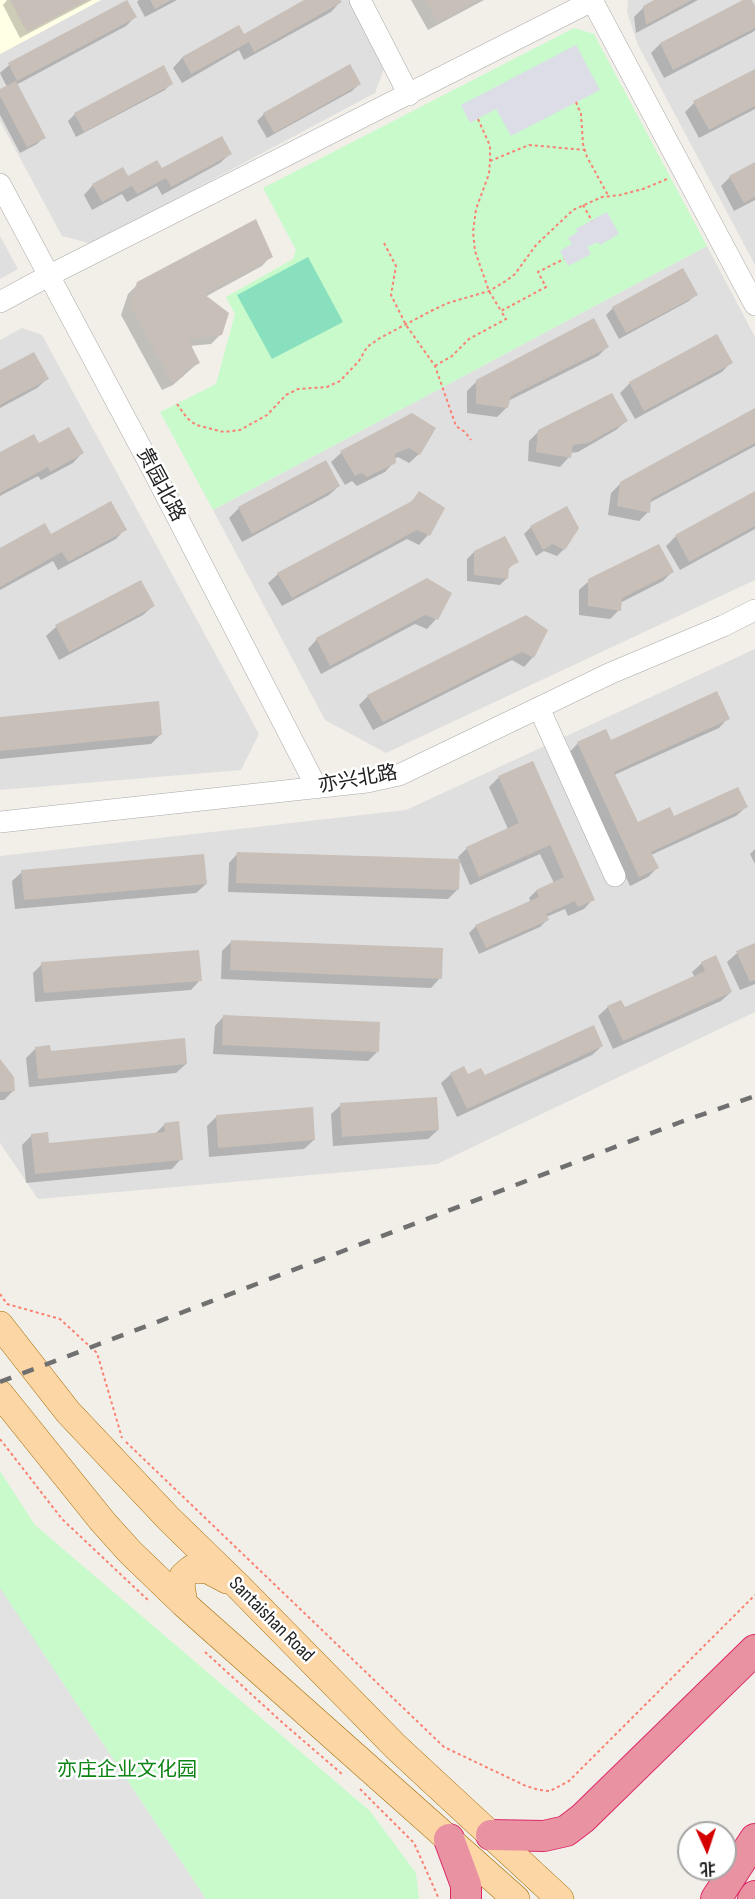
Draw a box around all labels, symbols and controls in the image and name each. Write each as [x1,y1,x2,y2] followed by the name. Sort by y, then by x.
[131,444,189,526] street label: 贵园北路
[317,761,399,799] street label: 亦兴北路
[223,1572,319,1668] street label: Santaishan Road
[57,1759,197,1783] park label: 亦庄企业文化园
[677,1821,737,1881] north arrow
[699,1858,716,1877] text: 北

